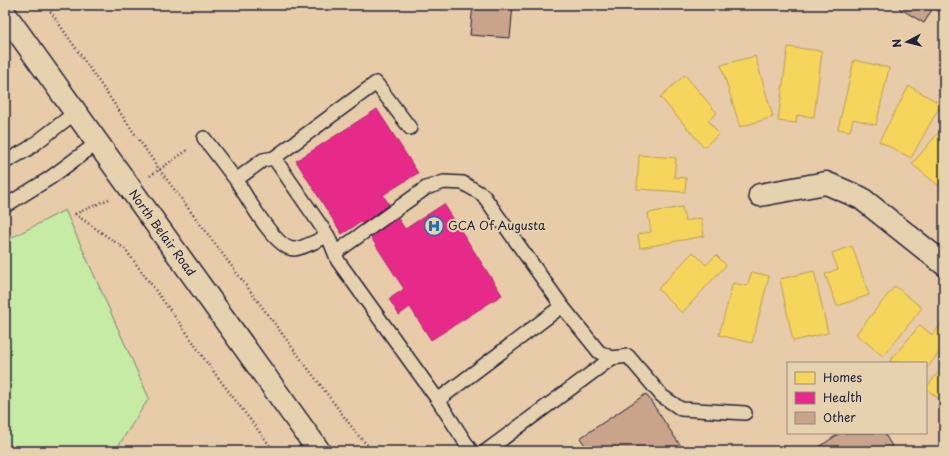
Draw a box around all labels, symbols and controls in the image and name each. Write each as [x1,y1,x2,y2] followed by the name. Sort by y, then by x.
[887,22,927,62] north arrow
[888,38,906,49] text: N
[125,185,200,279] street label: North Belair Road
[423,215,445,237] hospital icon: GCA Of Augusta
[448,216,546,234] place label: GCA Of Augusta
[787,362,927,434] legend
[823,368,862,386] text: Homes
[823,388,862,406] text: Health
[823,408,856,426] text: Other

